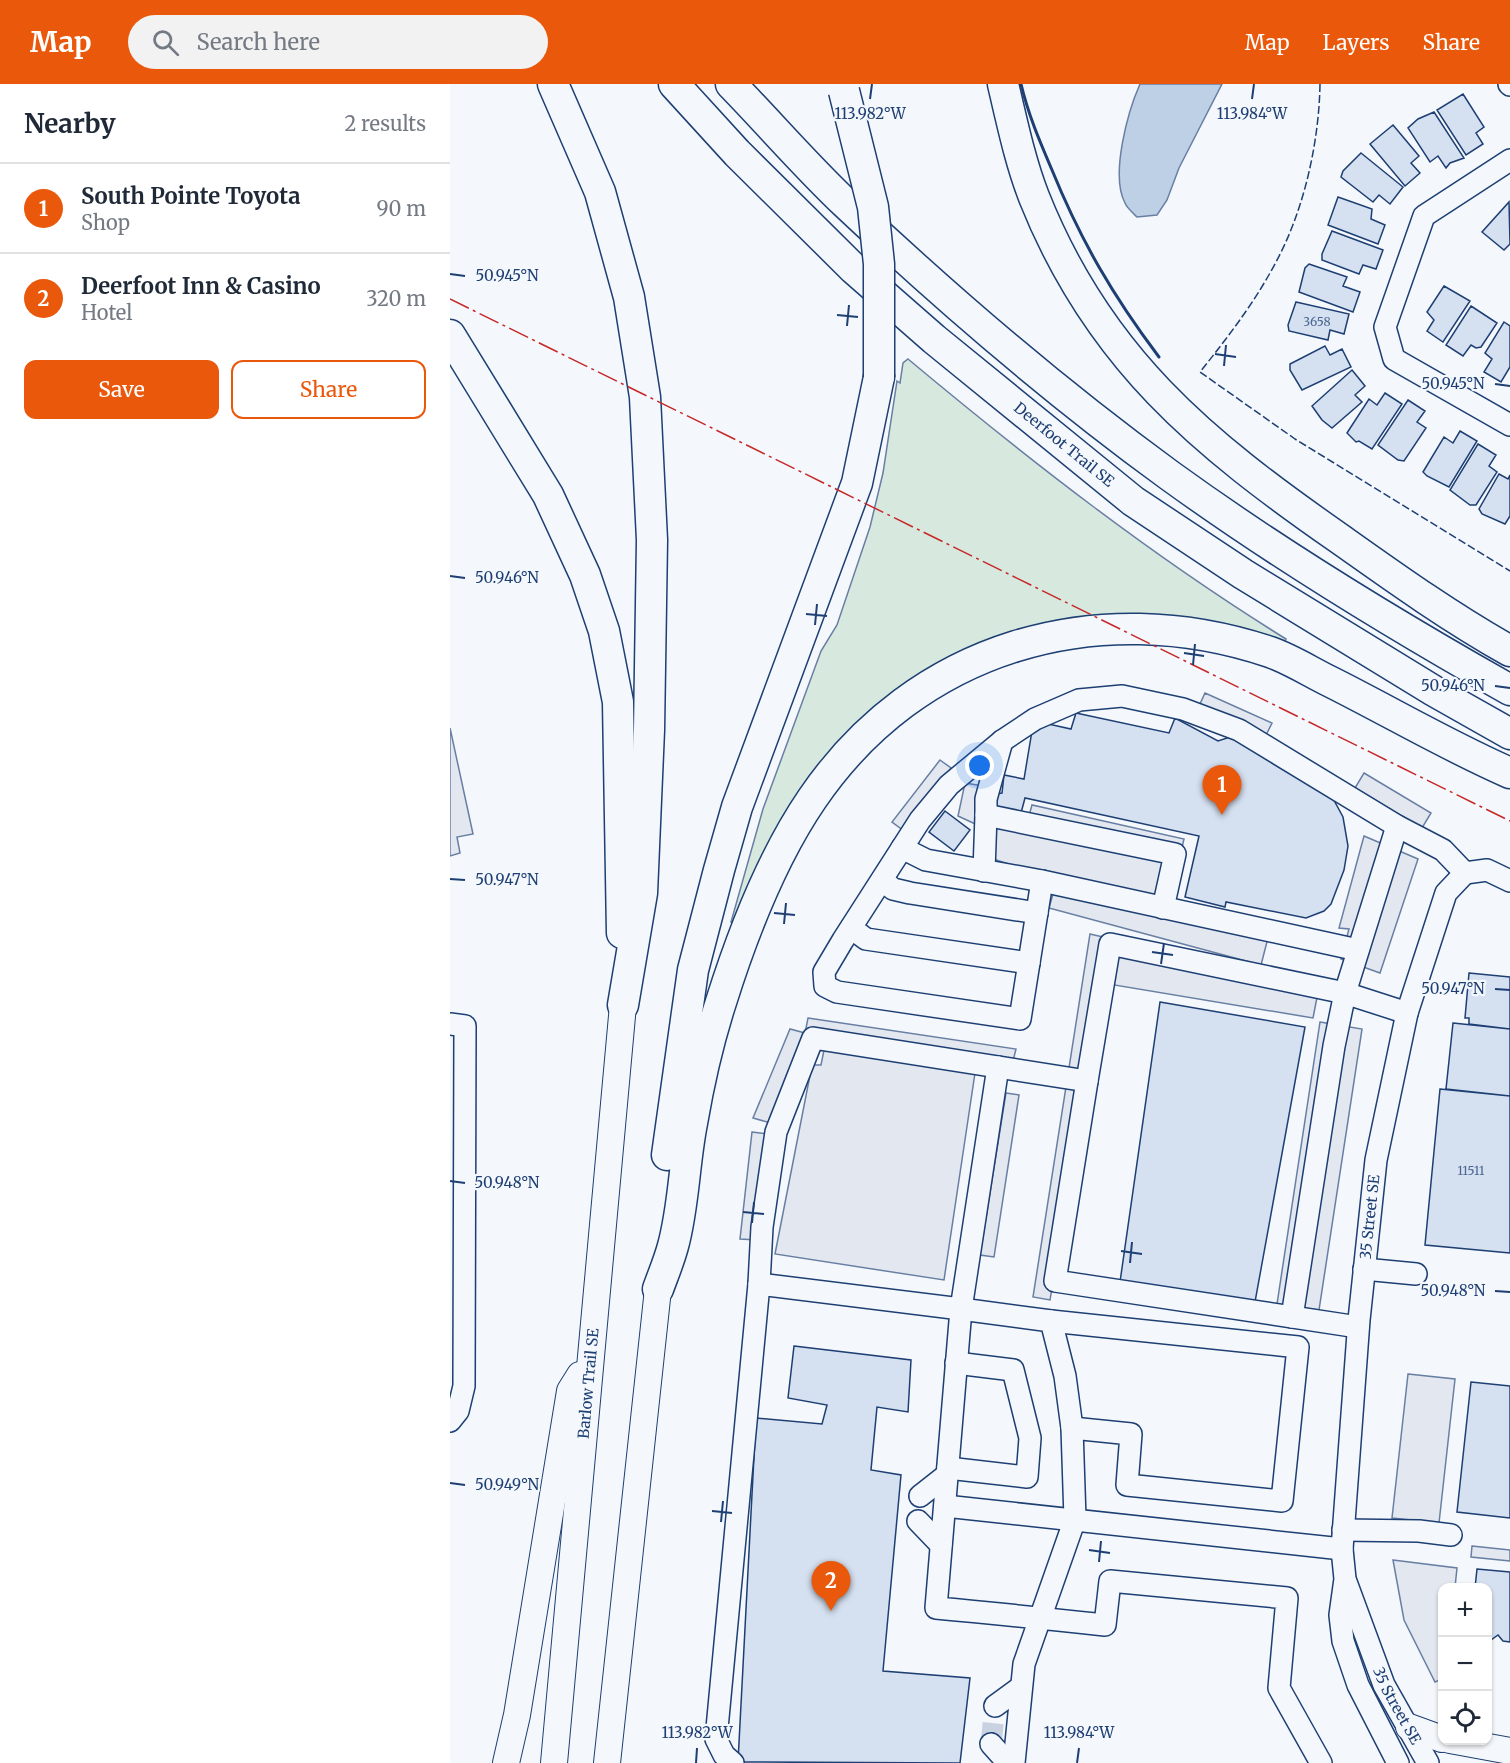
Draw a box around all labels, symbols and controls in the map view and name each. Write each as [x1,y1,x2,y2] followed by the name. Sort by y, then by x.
[128,15,548,69] search box
[30,24,92,60] text: Map
[149,26,182,59] icon: search
[197,28,320,56] text: Search here
[1245,29,1290,56] text: Map
[1323,29,1390,56] text: Layers
[1423,29,1480,56] text: Share
[834,104,907,123] text: 113.982°W
[1217,104,1288,123] text: 113.984°W
[24,107,116,140] text: Nearby
[344,111,426,136] text: 2 results
[81,182,300,210] text: South Pointe Toyota
[39,196,48,221] text: 1
[376,196,426,221] text: 90 m
[81,210,130,235] text: Shop
[475,266,539,285] text: 50.945°N
[81,272,321,300] text: Deerfoot Inn & Casino
[38,286,49,311] text: 2
[366,286,426,311] text: 320 m
[81,300,132,325] text: Hotel
[1303,314,1331,329] house number: 3658
[24,360,219,419] button: Save
[231,360,426,419] button: Share
[1421,374,1485,393] text: 50.945°N
[1010,398,1118,491] street label: Deerfoot Trail SE
[475,568,539,587] text: 50.946°N
[1421,676,1485,695] text: 50.946°N
[965,751,994,780] your location
[1202,766,1242,815] pin: 1
[475,870,539,889] text: 50.947°N
[1421,979,1485,998] text: 50.947°N
[1458,1163,1485,1178] house number: 11511
[475,1173,540,1192] text: 50.948°N
[1356,1173,1383,1260] street label: 35 Street SE
[1421,1281,1486,1300] text: 50.948°N
[574,1327,603,1440] street label: Barlow Trail SE
[475,1475,539,1494] text: 50.949°N
[812,1562,850,1611] pin: 2
[1438,1583,1492,1745] map controls
[1438,1583,1492,1637] button: +
[1438,1637,1492,1691] button: −
[1369,1664,1426,1748] street label: 35 Street SE
[1438,1691,1492,1745] button: locate
[661,1723,734,1742] text: 113.982°W
[1044,1723,1115,1742] text: 113.984°W

